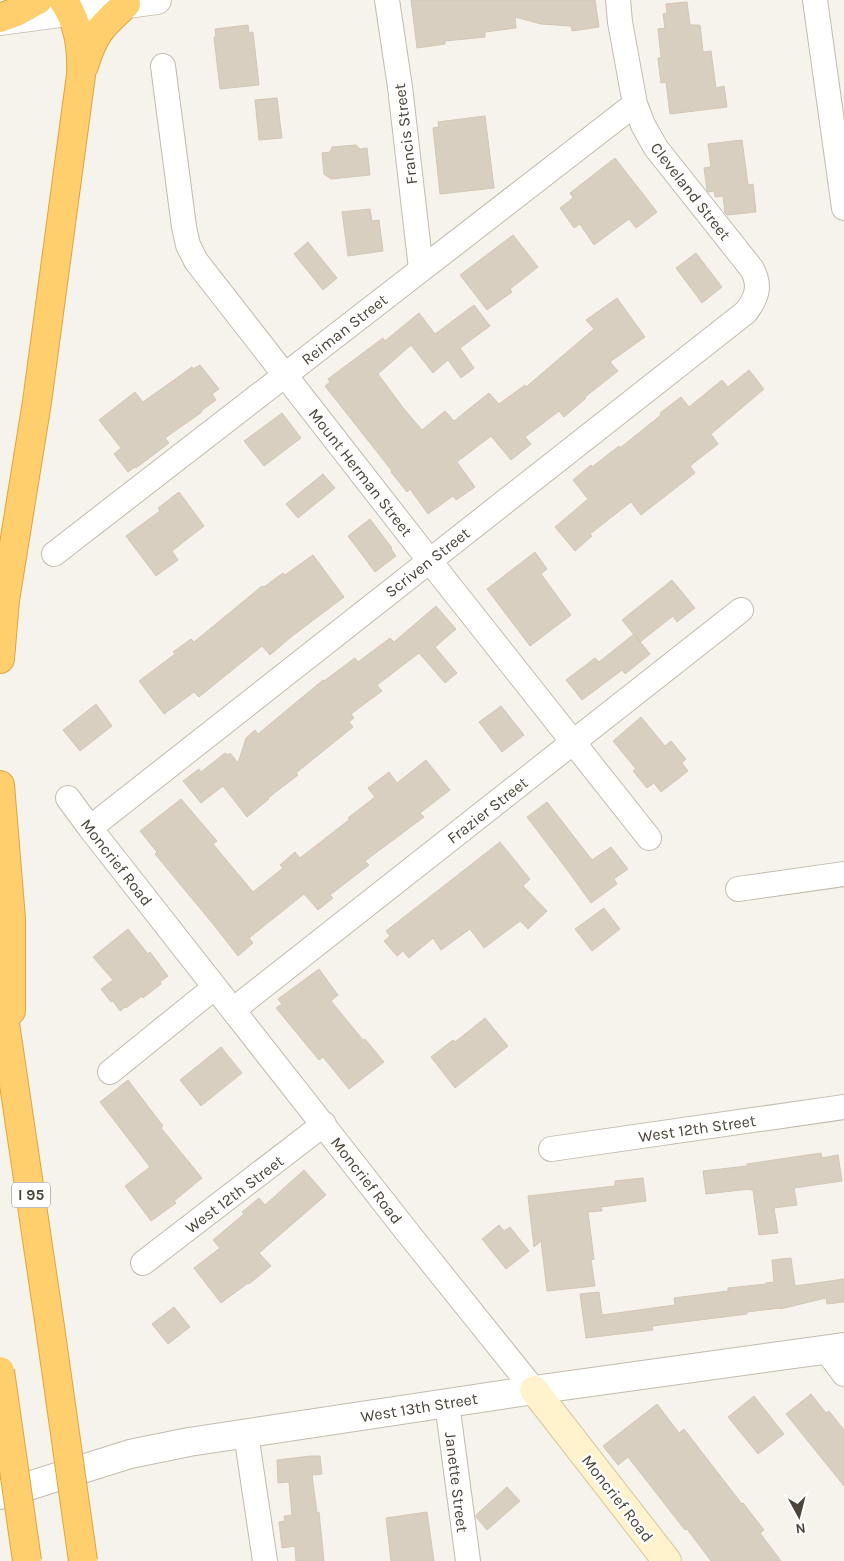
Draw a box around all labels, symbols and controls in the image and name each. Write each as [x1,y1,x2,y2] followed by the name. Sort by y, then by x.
[390,82,421,186] street label: Francis Street
[647,139,735,244] street label: Cleveland Street
[298,290,391,369] street label: Reiman Street
[305,404,417,540] street label: Mount Herman Street
[381,523,473,601] street label: Scriven Street
[443,773,531,848] street label: Frazier Street
[77,815,156,910] street label: Moncrief Road
[637,1111,757,1146] street label: West 12th Street
[327,1133,406,1228] street label: Moncrief Road
[181,1151,287,1238] street label: West 12th Street
[12,1182,50,1208] road number: I 95
[359,1389,479,1426] street label: West 13th Street
[441,1431,472,1533] street label: Janette Street
[578,1451,657,1546] street label: Moncrief Road
[774,1491,824,1541] north arrow
[795,1519,807,1537] text: N

